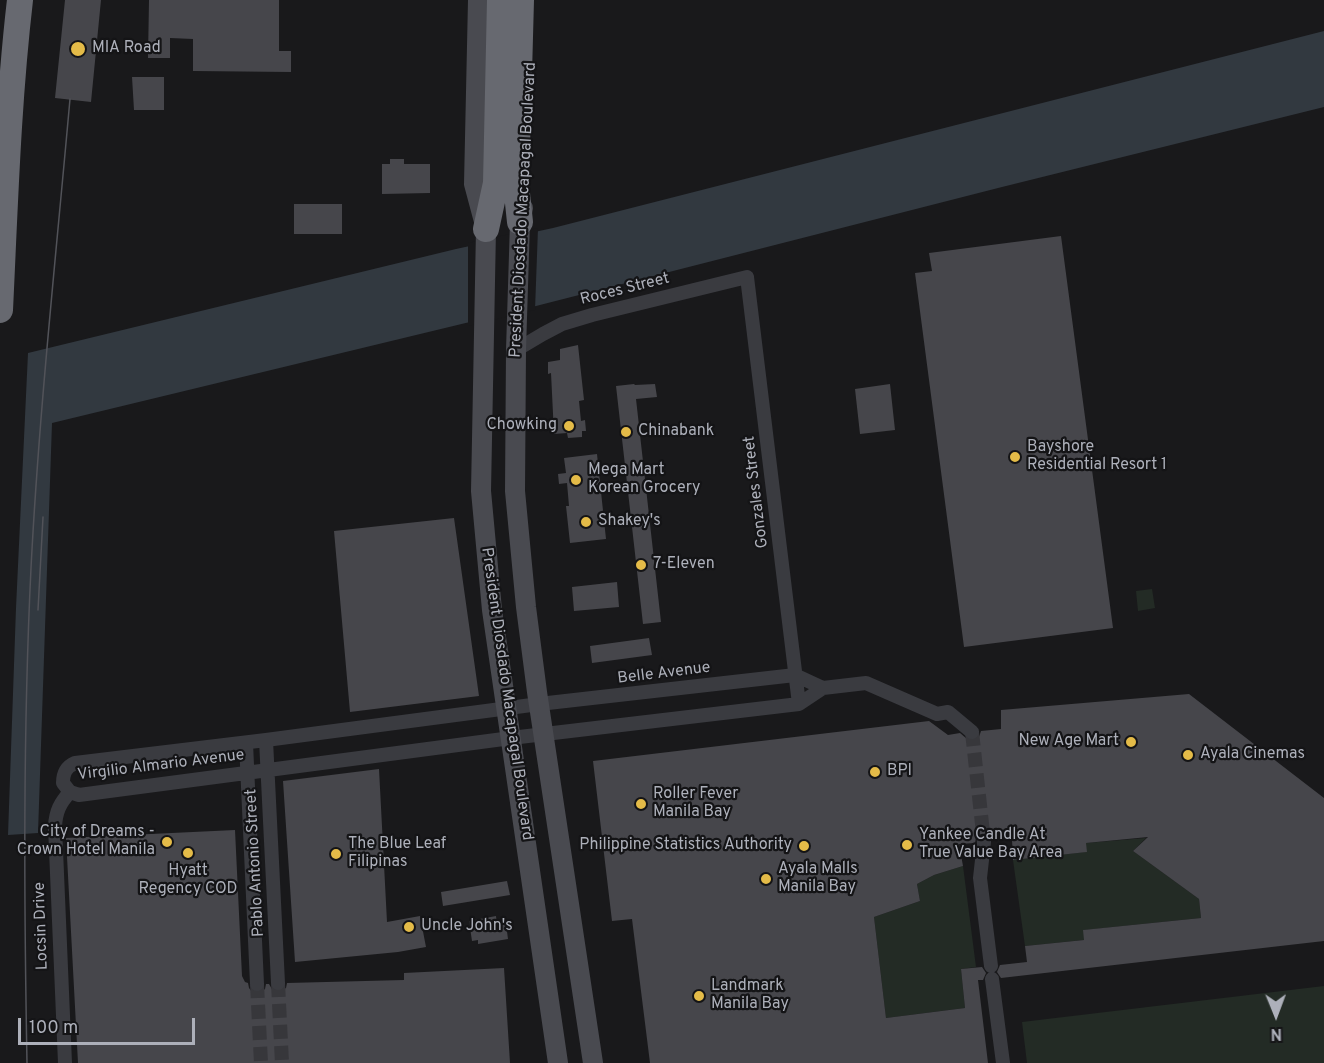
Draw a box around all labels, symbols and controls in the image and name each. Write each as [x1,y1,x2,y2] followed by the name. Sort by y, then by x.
[92,39,161,59] place label: MIA Road
[69,40,87,58] marker: MIA Road
[507,62,541,358] street label: President Diosdado Macapagal Boulevard
[578,270,672,310] street label: Roces Street
[486,416,557,436] place label: Chowking
[562,419,576,433] marker: Chowking
[638,422,714,442] place label: Chinabank
[619,425,633,439] marker: Chinabank
[741,435,773,549] street label: Gonzales Street
[1027,438,1167,476] place label: Bayshore Residential Resort 1
[1008,450,1022,464] marker: Bayshore Residential Resort 1
[588,461,700,499] place label: Mega Mart Korean Grocery
[569,473,583,487] marker: Mega Mart Korean Grocery
[598,512,661,532] place label: Shakey's
[579,515,593,529] marker: Shakey's
[476,546,536,842] street label: President Diosdado Macapagal Boulevard
[653,555,715,575] place label: 7-Eleven
[634,558,648,572] marker: 7-Eleven
[616,659,712,689] street label: Belle Avenue
[1018,732,1119,752] place label: New Age Mart
[1124,735,1138,749] marker: New Age Mart
[1200,745,1305,765] place label: Ayala Cinemas
[76,746,246,786] street label: Virgilio Almario Avenue
[1181,748,1195,762] marker: Ayala Cinemas
[887,762,912,782] place label: BPI
[868,765,882,779] marker: BPI
[653,785,738,823] place label: Roller Fever Manila Bay
[243,788,269,938] street label: Pablo Antonio Street
[634,797,648,811] marker: Roller Fever Manila Bay
[17,823,155,861] place label: City of Dreams - Crown Hotel Manila
[919,826,1062,864] place label: Yankee Candle At True Value Bay Area
[160,835,174,849] marker: City of Dreams - Crown Hotel Manila
[348,835,446,873] place label: The Blue Leaf Filipinas
[579,836,792,856] place label: Philippine Statistics Authority
[900,838,914,852] marker: Yankee Candle At True Value Bay Area
[797,839,811,853] marker: Philippine Statistics Authority
[181,846,195,860] marker: Hyatt Regency COD
[329,847,343,861] marker: The Blue Leaf Filipinas
[778,860,858,898] place label: Ayala Malls Manila Bay
[138,862,238,900] place label: Hyatt Regency COD
[759,872,773,886] marker: Ayala Malls Manila Bay
[31,882,53,970] street label: Locsin Drive
[421,917,513,937] place label: Uncle John's
[402,920,416,934] marker: Uncle John's
[711,977,789,1015] place label: Landmark Manila Bay
[1246,985,1306,1045] north arrow
[692,989,706,1003] marker: Landmark Manila Bay
[21,1006,198,1044] scale bar
[29,1017,78,1040] text: 100 m
[1270,1023,1282,1043] text: N

